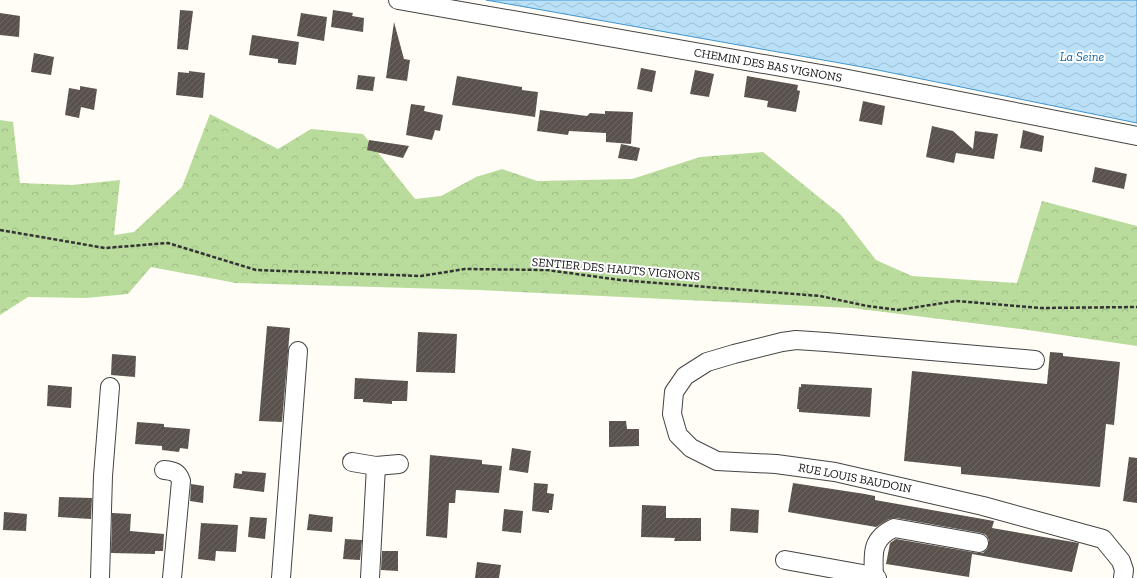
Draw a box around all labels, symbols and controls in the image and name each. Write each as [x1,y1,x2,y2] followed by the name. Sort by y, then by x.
[693,45,843,85] street label: CHEMIN DES BAS VIGNONS
[1060,49,1105,64] water label: La Seine
[531,255,701,283] street label: SENTIER DES HAUTS VIGNONS
[797,460,913,496] street label: RUE LOUIS BAUDOIN

